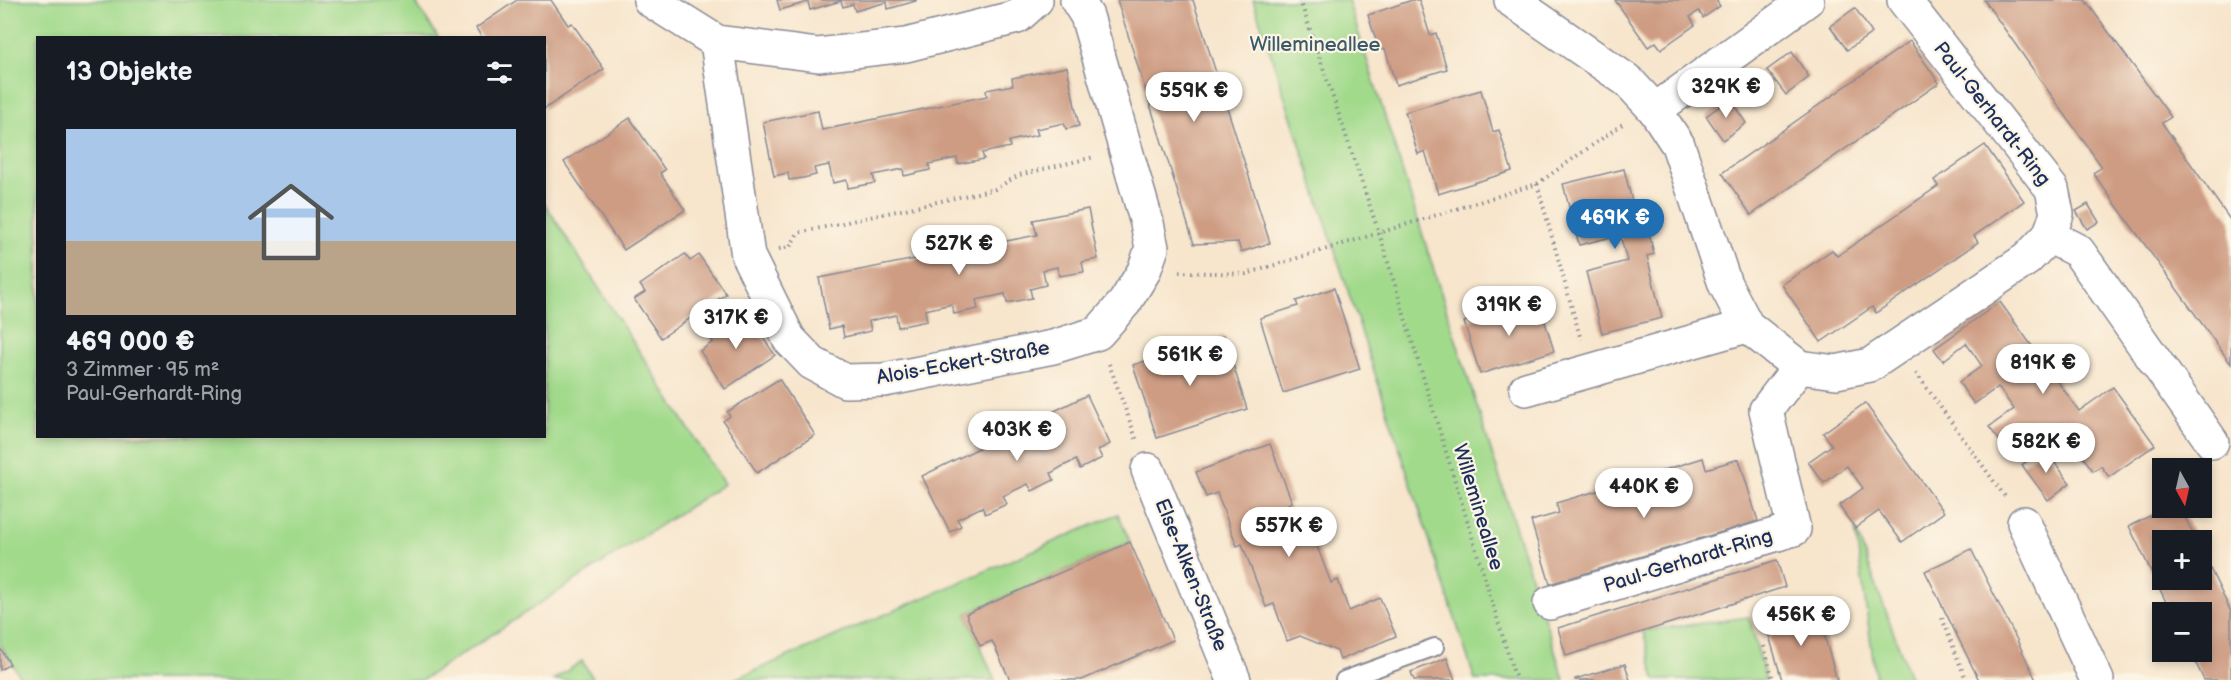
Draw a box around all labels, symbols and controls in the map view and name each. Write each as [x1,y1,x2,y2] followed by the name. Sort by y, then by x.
[1250,33,1381,57] park label: Willemineallee
[1928,37,2056,191] street label: Paul-Gerhardt-Ring
[483,56,516,89] icon: filters
[66,57,192,88] text: 13 Objekte
[1677,68,1775,119] pin: 329K €
[1145,72,1243,123] pin: 559K €
[1691,75,1761,99] text: 329K €
[1160,79,1228,103] text: 559K €
[237,168,345,276] icon: home
[1566,199,1664,250] pin: 469K €
[1580,206,1650,230] text: 469K €
[910,225,1008,276] pin: 527K €
[925,232,993,256] text: 527K €
[1460,286,1558,337] pin: 319K €
[1476,293,1542,317] text: 319K €
[687,299,785,350] pin: 317K €
[703,306,769,330] text: 317K €
[66,327,195,358] text: 469 000 €
[875,336,1052,390] street label: Alois-Eckert-Straße
[1141,336,1239,387] pin: 561K €
[1157,343,1223,367] text: 561K €
[1994,344,2092,395] pin: 819K €
[2010,351,2076,375] text: 819K €
[66,358,219,382] text: 3 Zimmer · 95 m²
[66,382,242,406] text: Paul-Gerhardt-Ring
[968,411,1066,462] pin: 403K €
[982,418,1052,442] text: 403K €
[1997,423,2095,474] pin: 582K €
[2011,430,2081,454] text: 582K €
[1447,441,1509,573] street label: Willemineallee
[2152,458,2212,518] north arrow
[2152,458,2212,662] map controls
[1595,468,1693,519] pin: 440K €
[1609,475,1679,499] text: 440K €
[1149,495,1233,655] street label: Else-Alken-Straße
[1240,507,1338,558] pin: 557K €
[1255,514,1323,538] text: 557K €
[1600,524,1776,598] street label: Paul-Gerhardt-Ring
[2152,530,2212,590] button: +
[1752,596,1850,647] pin: 456K €
[2152,602,2212,662] button: −
[1766,603,1836,627] text: 456K €

